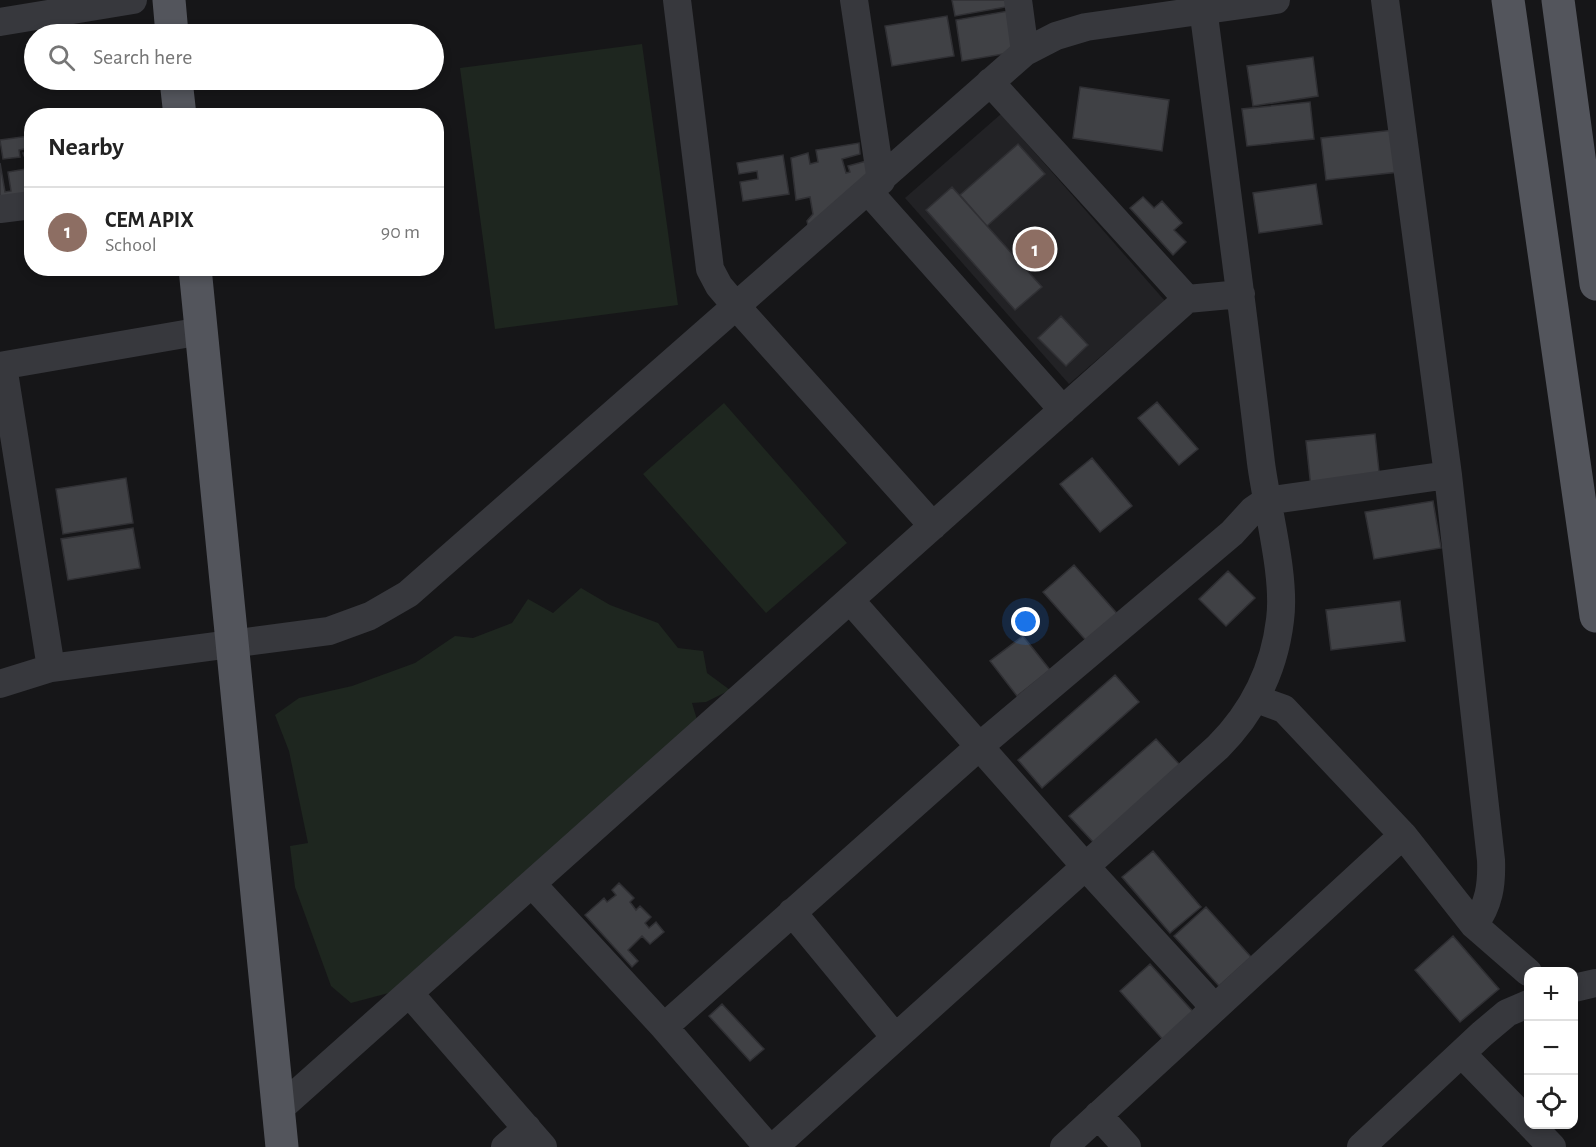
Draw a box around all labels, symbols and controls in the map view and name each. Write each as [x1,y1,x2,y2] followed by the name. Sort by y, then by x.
[24,24,444,90] search box
[45,41,78,74] icon: search
[93,46,192,68] text: Search here
[48,134,124,160] text: Nearby
[105,209,194,231] text: CEM APIX
[64,222,71,242] text: 1
[381,222,420,242] text: 90 m
[1016,226,1054,272] pin: 1
[105,235,157,255] text: School
[1011,607,1040,636] your location
[1524,967,1578,1129] map controls
[1524,967,1578,1021] button: +
[1524,1021,1578,1075] button: −
[1524,1075,1578,1129] button: locate

